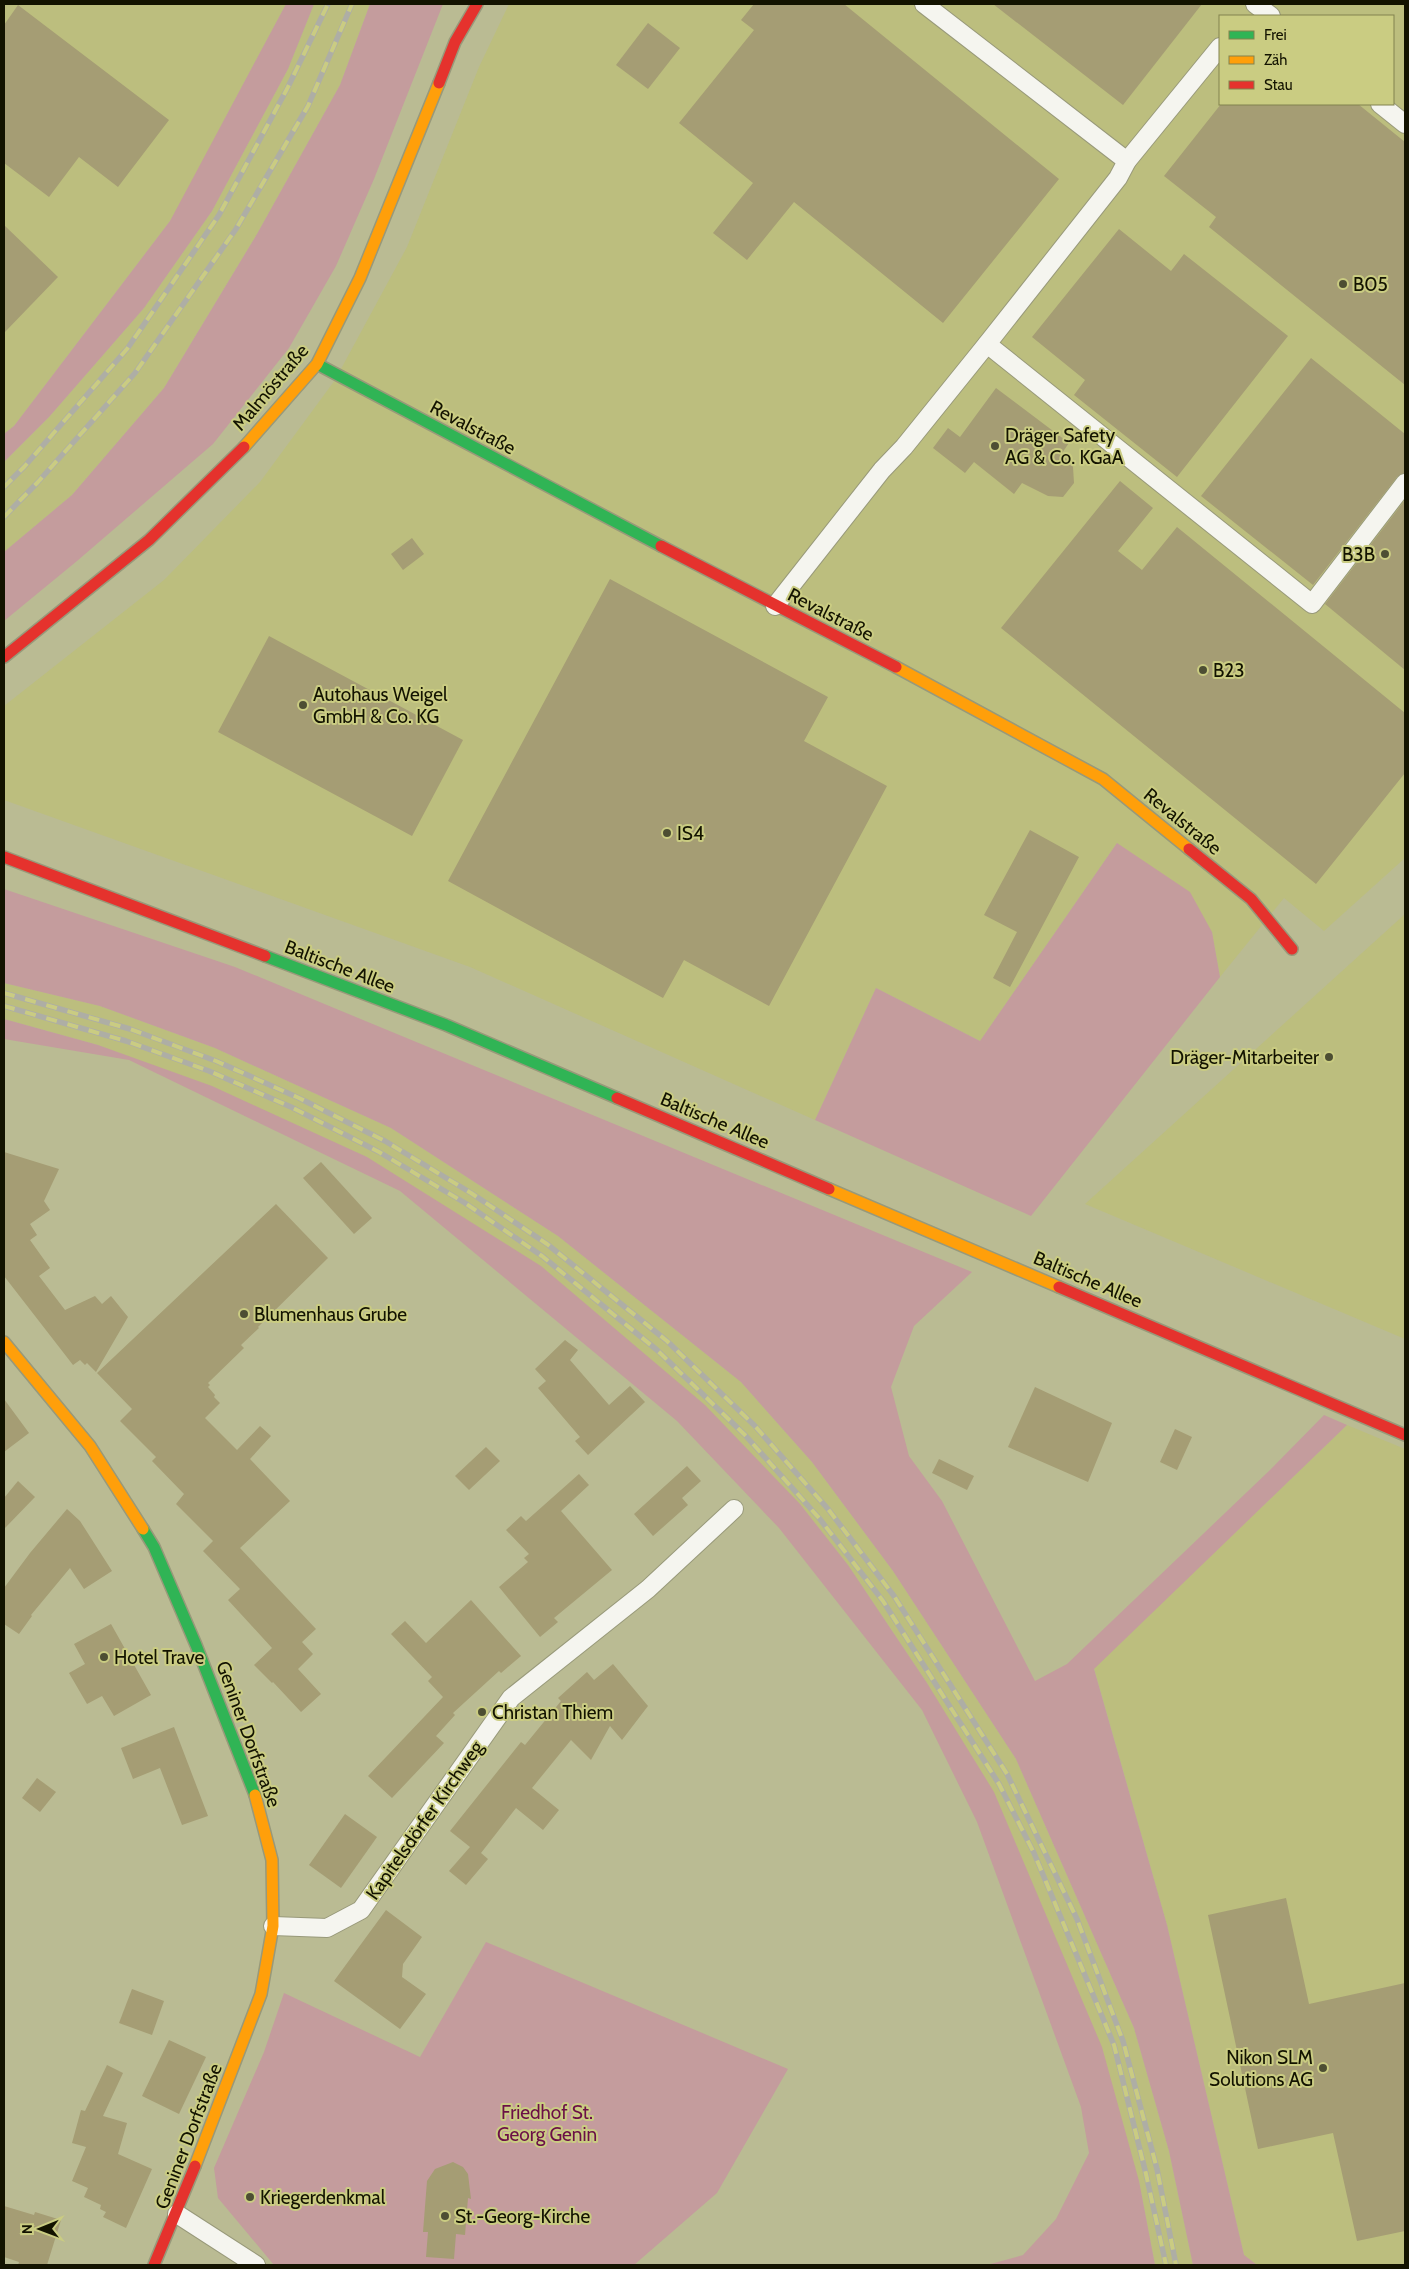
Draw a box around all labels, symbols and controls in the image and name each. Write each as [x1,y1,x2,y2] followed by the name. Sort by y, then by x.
[1219,15,1394,105] legend
[1264,26,1287,44] text: Frei
[1264,51,1287,69] text: Zäh
[1264,76,1293,94] text: Stau
[1353,273,1388,296] place label: B05
[1337,278,1349,290] marker: B05
[228,339,313,435] street label: Malmöstraße
[426,395,520,460] street label: Revalstraße
[1005,424,1124,469] place label: Dräger Safety AG & Co. KGaA
[989,440,1001,452] marker: Dräger Safety AG & Co. KGaA
[1342,543,1375,566] place label: B3B
[1379,548,1391,560] marker: B3B
[784,583,878,646] street label: Revalstraße
[1213,659,1244,682] place label: B23
[1197,664,1209,676] marker: B23
[313,683,448,728] place label: Autohaus Weigel GmbH & Co. KG
[297,699,309,711] marker: Autohaus Weigel GmbH & Co. KG
[1139,783,1226,860] street label: Revalstraße
[677,822,704,845] place label: IS4
[661,827,673,839] marker: IS4
[282,935,398,998] street label: Baltische Allee
[1170,1046,1319,1069] place label: Dräger-Mitarbeiter
[1323,1051,1335,1063] marker: Dräger-Mitarbeiter
[657,1087,773,1154] street label: Baltische Allee
[1030,1246,1146,1313] street label: Baltische Allee
[254,1303,407,1326] place label: Blumenhaus Grube
[238,1308,250,1320] marker: Blumenhaus Grube
[114,1646,205,1669] place label: Hotel Trave
[98,1651,110,1663] marker: Hotel Trave
[211,1658,286,1811] street label: Geniner Dorfstraße
[492,1701,613,1724] place label: Christan Thiem
[476,1706,488,1718] marker: Christan Thiem
[361,1736,488,1904] street label: Kapitelsdörfer Kirchweg
[1209,2046,1313,2091] place label: Nikon SLM Solutions AG
[150,2060,227,2212] street label: Geniner Dorfstraße
[1317,2062,1329,2074] marker: Nikon SLM Solutions AG
[497,2101,597,2146] park label: Friedhof St. Georg Genin
[260,2186,386,2209] place label: Kriegerdenkmal
[244,2191,256,2203] marker: Kriegerdenkmal
[15,2204,65,2254] north arrow
[455,2205,590,2228] place label: St.-Georg-Kirche
[439,2210,451,2222] marker: St.-Georg-Kirche
[18,2224,36,2234] text: N

